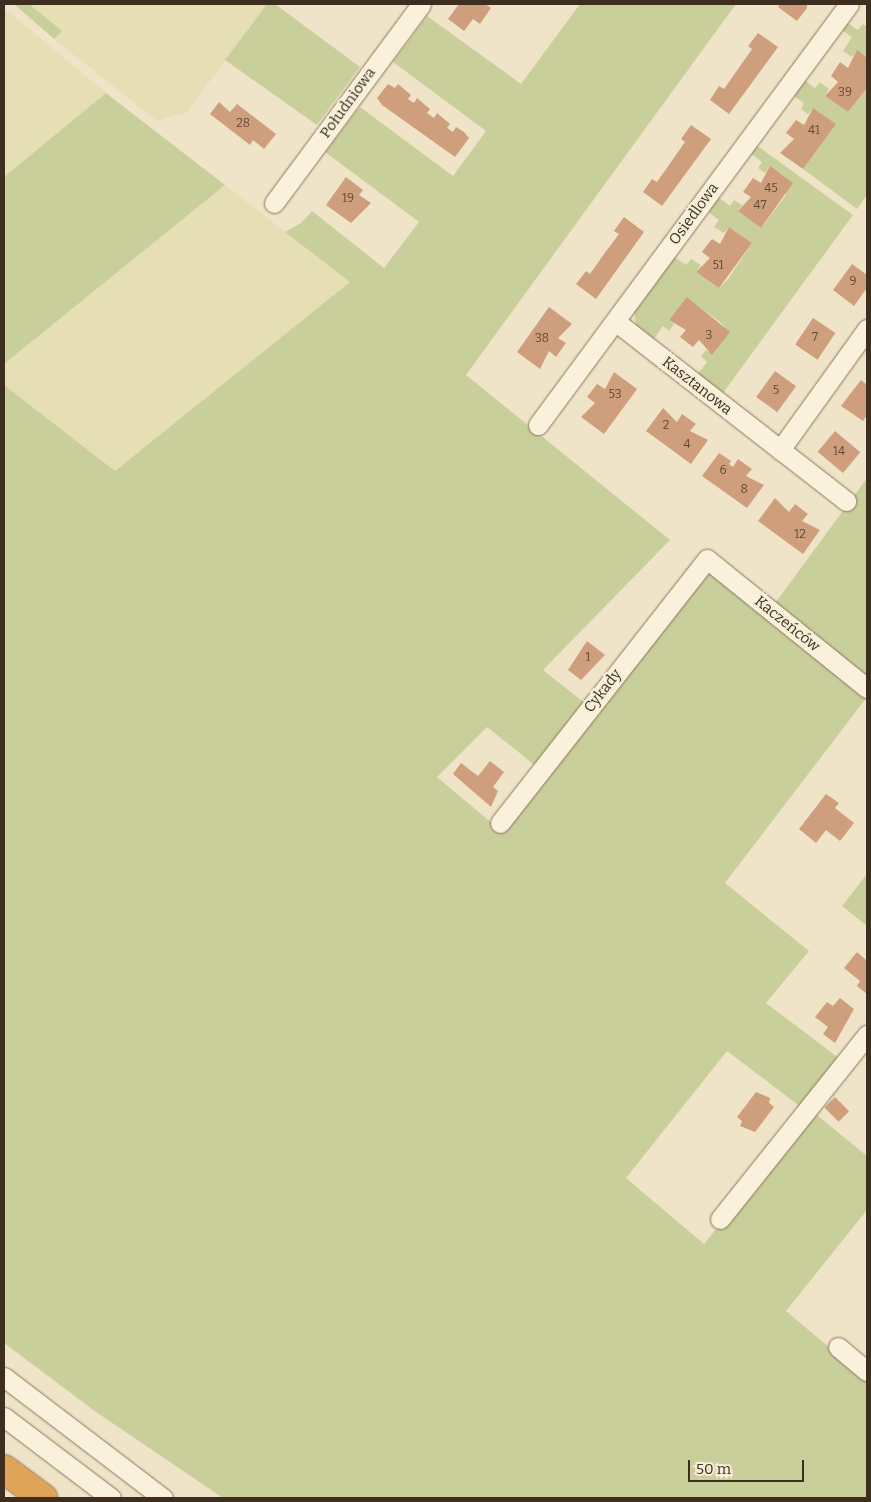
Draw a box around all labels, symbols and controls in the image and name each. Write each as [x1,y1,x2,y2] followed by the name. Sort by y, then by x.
[316,64,380,142] street label: Południowa
[838,86,852,100] house number: 39
[236,117,250,131] house number: 28
[808,124,820,138] house number: 41
[665,179,723,249] street label: Osiedlowa
[764,182,778,196] house number: 45
[342,192,354,206] house number: 19
[754,199,766,213] house number: 47
[712,259,724,273] house number: 51
[849,275,857,289] house number: 9
[706,329,712,343] house number: 3
[812,331,818,345] house number: 7
[535,332,549,346] house number: 38
[658,353,736,419] street label: Kasztanowa
[773,384,779,398] house number: 5
[609,388,621,402] house number: 53
[663,419,669,433] house number: 2
[683,438,691,452] house number: 4
[833,445,845,459] house number: 14
[719,464,727,478] house number: 6
[740,483,748,497] house number: 8
[794,528,806,542] house number: 12
[751,592,823,656] street label: Kaczeńców
[586,651,590,665] house number: 1
[581,666,625,716] street label: Cykady
[691,1450,807,1482] scale bar
[696,1460,731,1478] text: 50 m

